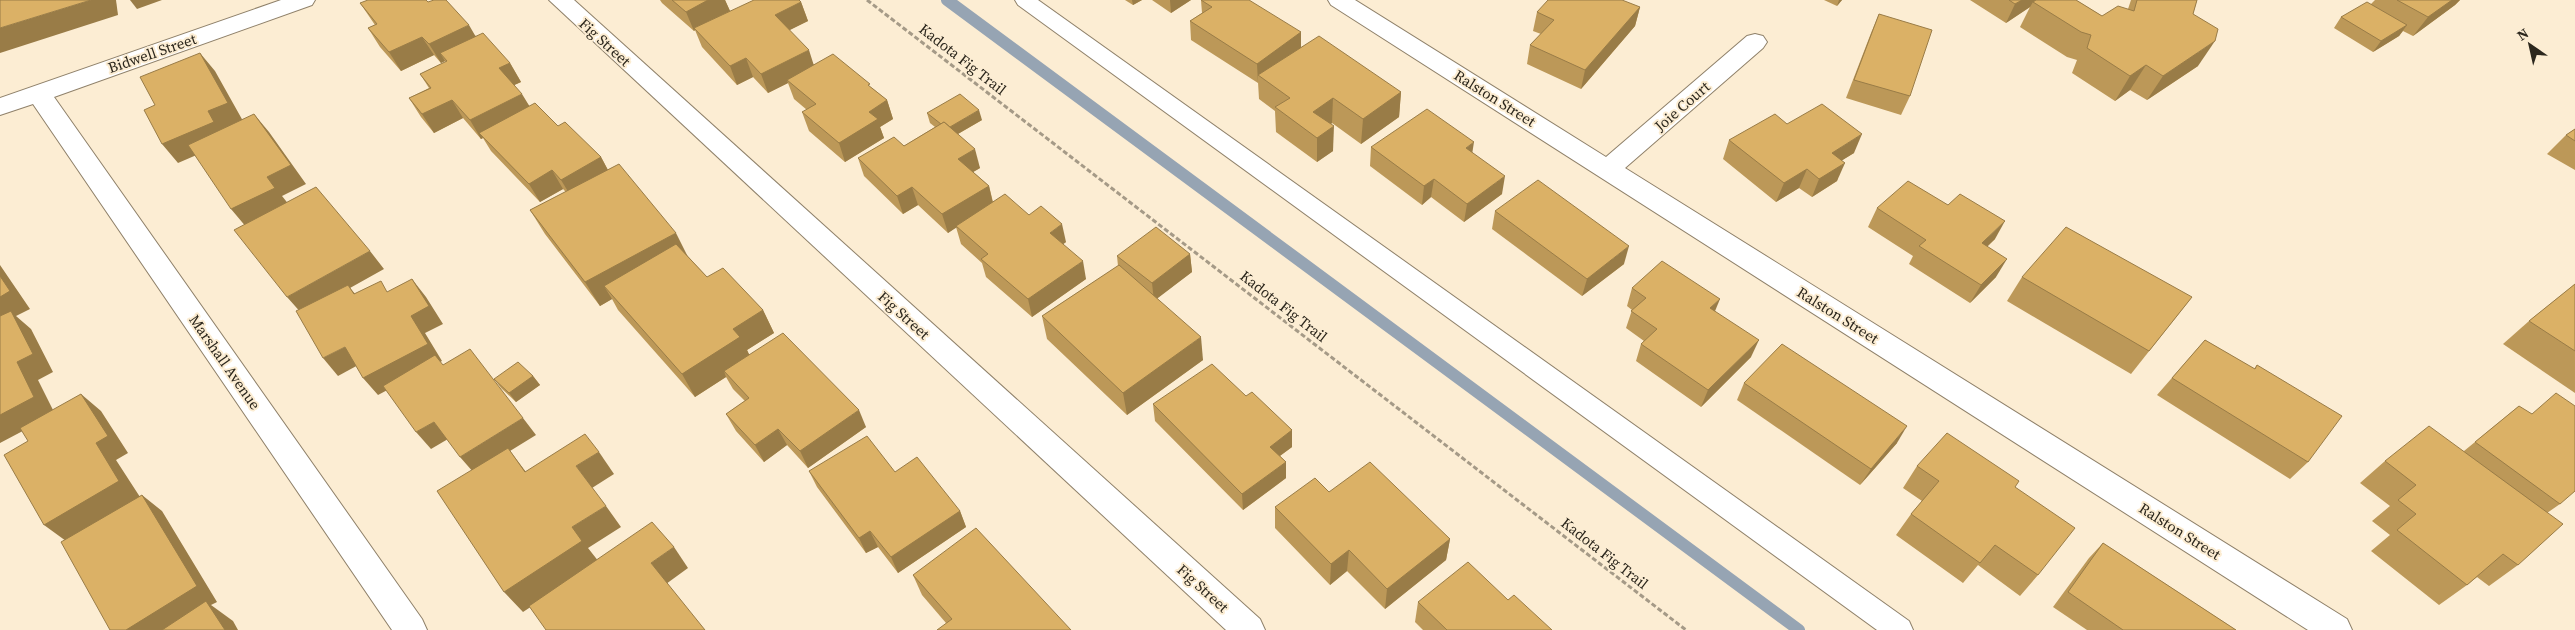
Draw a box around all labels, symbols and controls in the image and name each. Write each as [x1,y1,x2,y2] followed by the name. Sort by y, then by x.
[575,13,636,71] street label: Fig Street
[915,18,1011,100] street label: Kadota Fig Trail
[2505,20,2555,70] north arrow
[2513,23,2533,45] text: N
[105,28,199,78] street label: Bidwell Street
[1450,64,1540,132] street label: Ralston Street
[1649,76,1714,137] street label: Joie Court
[1236,265,1332,347] street label: Kadota Fig Trail
[1793,281,1883,349] street label: Ralston Street
[874,286,935,344] street label: Fig Street
[184,310,266,414] street label: Marshall Avenue
[2135,497,2225,565] street label: Ralston Street
[1557,512,1653,594] street label: Kadota Fig Trail
[1173,559,1234,617] street label: Fig Street

